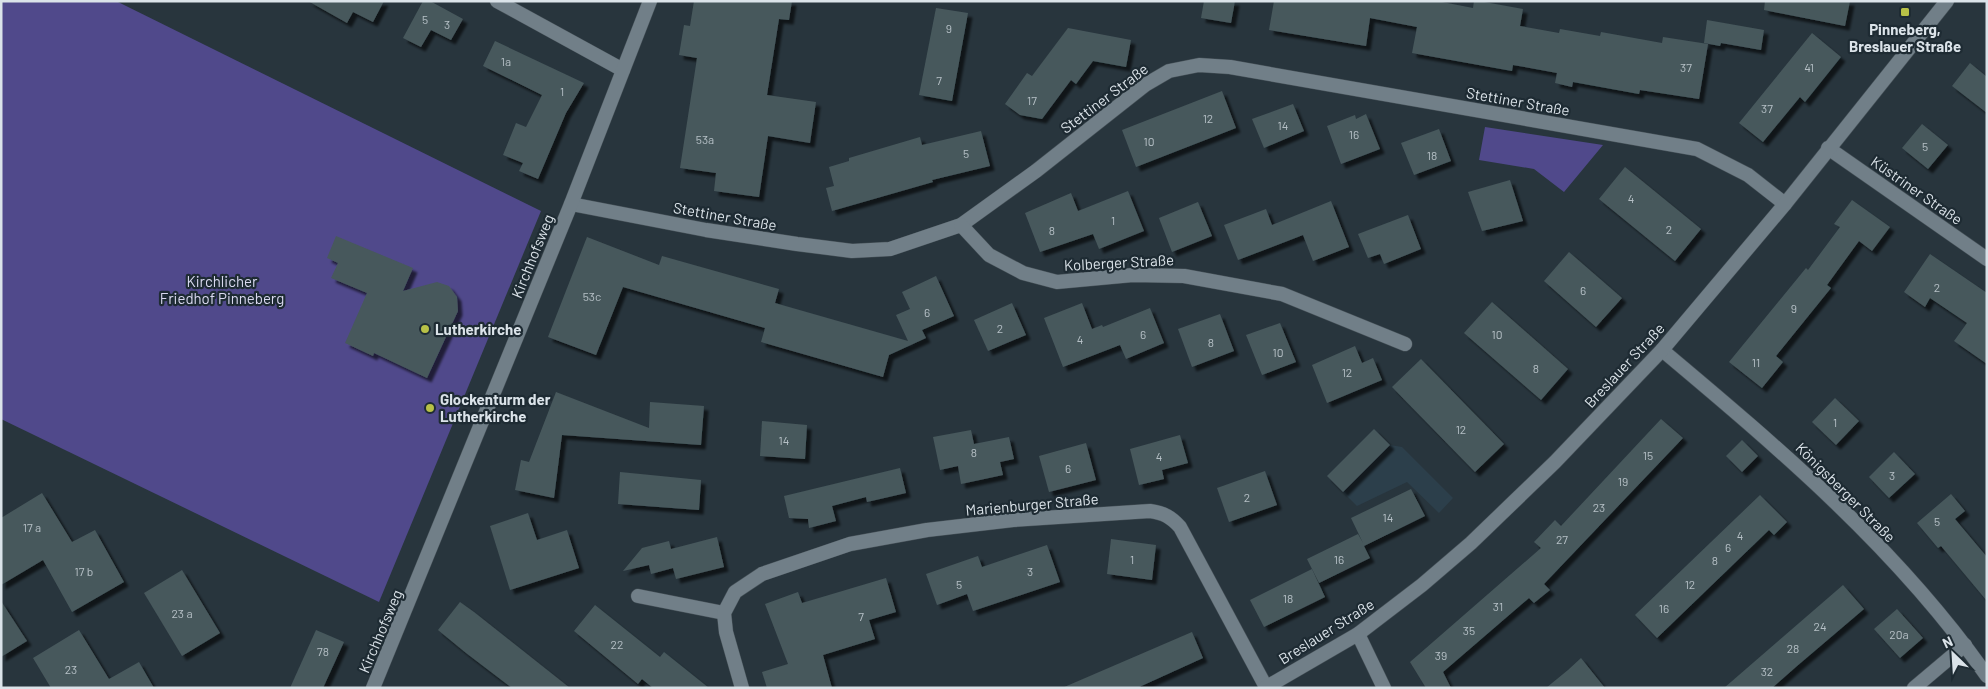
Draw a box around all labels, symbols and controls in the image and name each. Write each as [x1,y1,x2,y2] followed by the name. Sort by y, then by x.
[1899,6,1911,18] marker: Pinneberg, Breslauer Straße
[422,12,428,26] house number: 5
[444,17,450,31] house number: 3
[1849,20,1961,55] place label: Pinneberg, Breslauer Straße
[946,21,952,35] house number: 9
[501,54,511,68] house number: 1a
[1057,59,1151,137] street label: Stettiner Straße
[1680,60,1692,74] house number: 37
[1804,60,1814,74] house number: 41
[936,73,942,87] house number: 7
[1465,83,1571,119] street label: Stettiner Straße
[560,84,564,98] house number: 1
[1027,93,1037,107] house number: 17
[1761,101,1773,115] house number: 37
[1203,111,1213,125] house number: 12
[1278,118,1288,132] house number: 14
[1349,127,1359,141] house number: 16
[696,132,714,146] house number: 53a
[1144,134,1154,148] house number: 10
[1922,139,1928,153] house number: 5
[963,146,969,160] house number: 5
[1427,148,1437,162] house number: 18
[1868,152,1966,228] street label: Küstriner Straße
[1628,191,1634,205] house number: 4
[672,198,778,234] street label: Stettiner Straße
[507,211,557,301] street label: Kirchhofsweg
[1111,213,1115,227] house number: 1
[1666,222,1672,236] house number: 2
[1049,223,1055,237] house number: 8
[1064,250,1174,274] street label: Kolberger Straße
[160,272,284,307] park label: Kirchlicher Friedhof Pinneberg
[1934,280,1940,294] house number: 2
[1580,283,1586,297] house number: 6
[583,289,601,303] house number: 53c
[1791,301,1797,315] house number: 9
[924,305,930,319] house number: 6
[1580,319,1668,411] street label: Breslauer Straße
[435,320,521,338] place label: Lutherkirche
[997,321,1003,335] house number: 2
[419,323,431,335] marker: Lutherkirche
[1140,327,1146,341] house number: 6
[1492,327,1502,341] house number: 10
[1077,332,1083,346] house number: 4
[1208,335,1214,349] house number: 8
[1273,345,1283,359] house number: 10
[1752,355,1760,369] house number: 11
[1533,361,1539,375] house number: 8
[1342,365,1352,379] house number: 12
[440,390,551,425] place label: Glockenturm der Lutherkirche
[424,402,436,414] marker: Glockenturm der Lutherkirche
[1833,415,1837,429] house number: 1
[1456,422,1466,436] house number: 12
[779,433,789,447] house number: 14
[1792,438,1900,546] street label: Königsberger Straße
[971,445,977,459] house number: 8
[1643,448,1653,462] house number: 15
[1156,449,1162,463] house number: 4
[1065,461,1071,475] house number: 6
[1889,468,1895,482] house number: 3
[1618,474,1628,488] house number: 19
[965,489,1099,519] street label: Marienburger Straße
[1244,490,1250,504] house number: 2
[1593,500,1605,514] house number: 23
[1383,510,1393,524] house number: 14
[1934,514,1940,528] house number: 5
[23,520,41,534] house number: 17 a
[1737,528,1743,542] house number: 4
[1556,532,1568,546] house number: 27
[1725,540,1731,554] house number: 6
[1130,552,1134,566] house number: 1
[1334,552,1344,566] house number: 16
[1712,553,1718,567] house number: 8
[75,564,93,578] house number: 17 b
[1027,564,1033,578] house number: 3
[956,577,962,591] house number: 5
[1685,577,1695,591] house number: 12
[354,587,406,675] street label: Kirchhofsweg
[1283,591,1293,605] house number: 18
[1275,594,1377,668] street label: Breslauer Straße
[1493,599,1503,613] house number: 31
[1659,601,1669,615] house number: 16
[171,606,193,620] house number: 23 a
[858,609,864,623] house number: 7
[1813,619,1827,633] house number: 24
[1463,623,1475,637] house number: 35
[1889,627,1909,641] house number: 20a
[1928,629,1978,679] north arrow
[1939,632,1955,651] text: N
[611,637,623,651] house number: 22
[1787,641,1799,655] house number: 28
[317,644,329,658] house number: 78
[1435,648,1447,662] house number: 39
[65,662,77,676] house number: 23
[1761,664,1773,678] house number: 32

